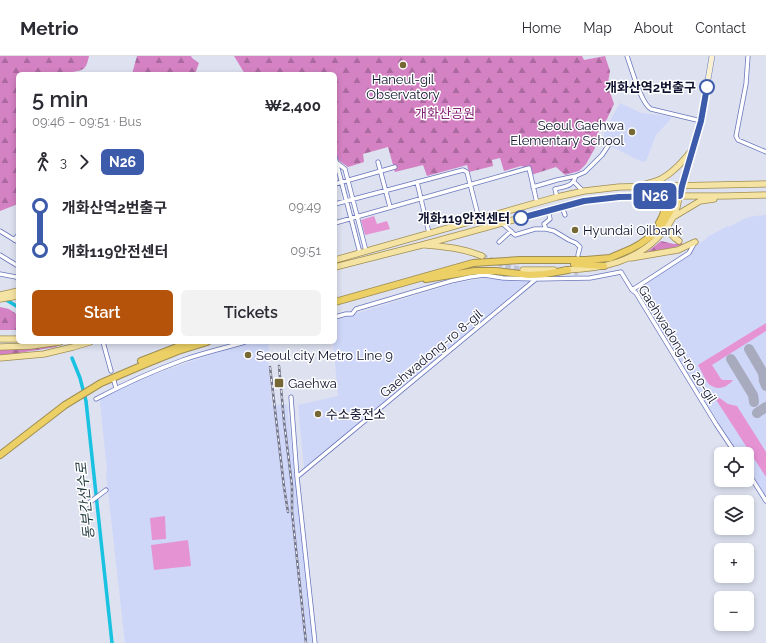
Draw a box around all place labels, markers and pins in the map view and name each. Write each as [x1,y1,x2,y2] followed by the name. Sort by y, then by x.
[398,60,408,70] marker: Haneul-gil Observatory
[366,72,440,102] place label: Haneul-gil Observatory
[699,79,715,95] marker: 개화산역2번출구
[605,80,696,95] place label: 개화산역2번출구
[510,118,624,148] place label: Seoul Gaehwa Elementary School
[627,127,637,137] marker: Seoul Gaehwa Elementary School
[513,210,529,226] marker: 개화119안전센터
[418,211,510,226] place label: 개화119안전센터
[583,223,682,238] place label: Hyundai Oilbank
[570,225,580,235] marker: Hyundai Oilbank
[256,348,393,363] place label: Seoul city Metro Line 9
[243,350,253,360] marker: Seoul city Metro Line 9
[288,376,337,391] place label: Gaehwa
[273,377,285,389] marker: Gaehwa
[326,407,386,422] place label: 수소충전소
[313,409,323,419] marker: 수소충전소

